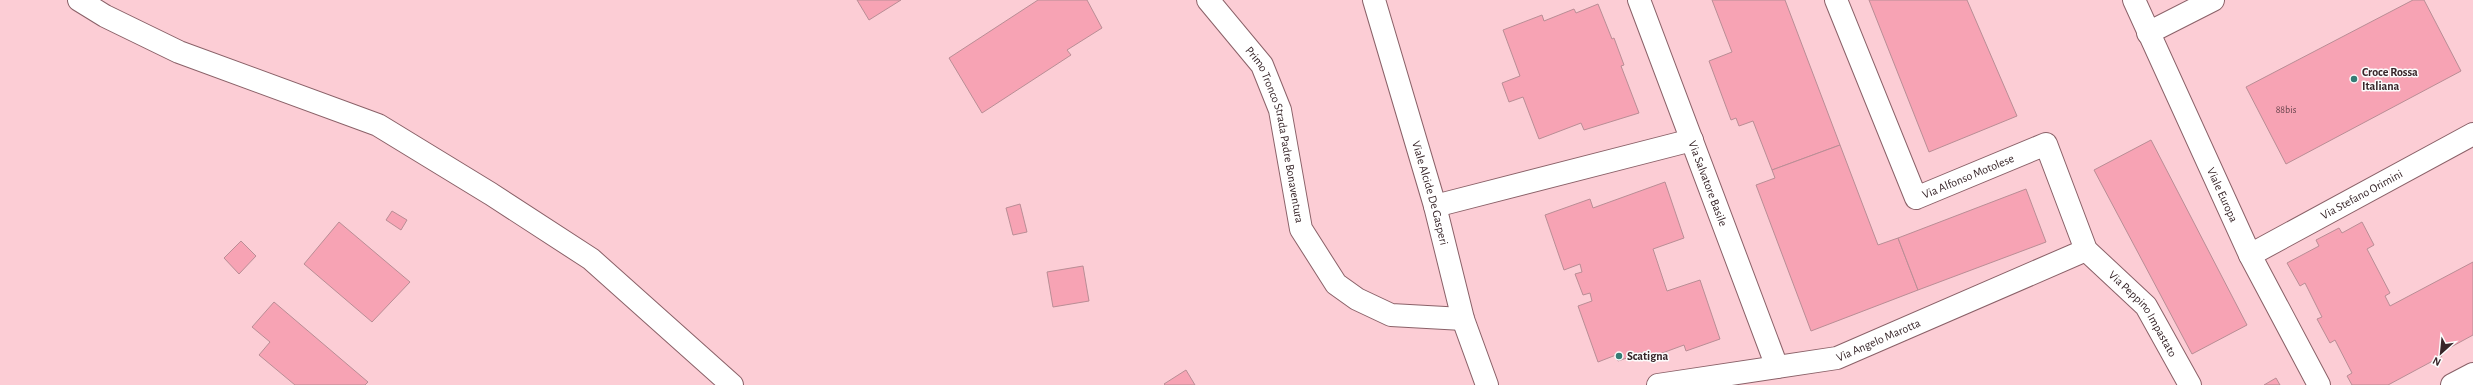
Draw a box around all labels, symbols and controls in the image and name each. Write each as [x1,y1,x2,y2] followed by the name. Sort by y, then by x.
[1243,44,1306,224] street label: Primo Tronco Strada Padre Bonaventura
[2362,66,2418,92] place label: Croce Rossa Italiana
[2349,74,2359,84] marker: Croce Rossa Italiana
[2276,105,2297,115] house number: 88bis
[1410,139,1450,246] street label: Viale Alcide De Gasperi
[1686,139,1729,228] street label: Via Salvatore Basile
[1921,152,2016,201] street label: Via Alfonso Motolese
[2205,166,2240,224] street label: Viale Europa
[2319,167,2405,221] street label: Via Stefano Orimini
[2106,269,2179,359] street label: Via Peppino Impastato
[1834,316,1922,364] street label: Via Angelo Marotta
[2421,333,2461,373] north arrow
[1627,350,1669,362] place label: Scatigna
[1614,351,1624,361] marker: Scatigna
[2431,355,2443,368] text: N

